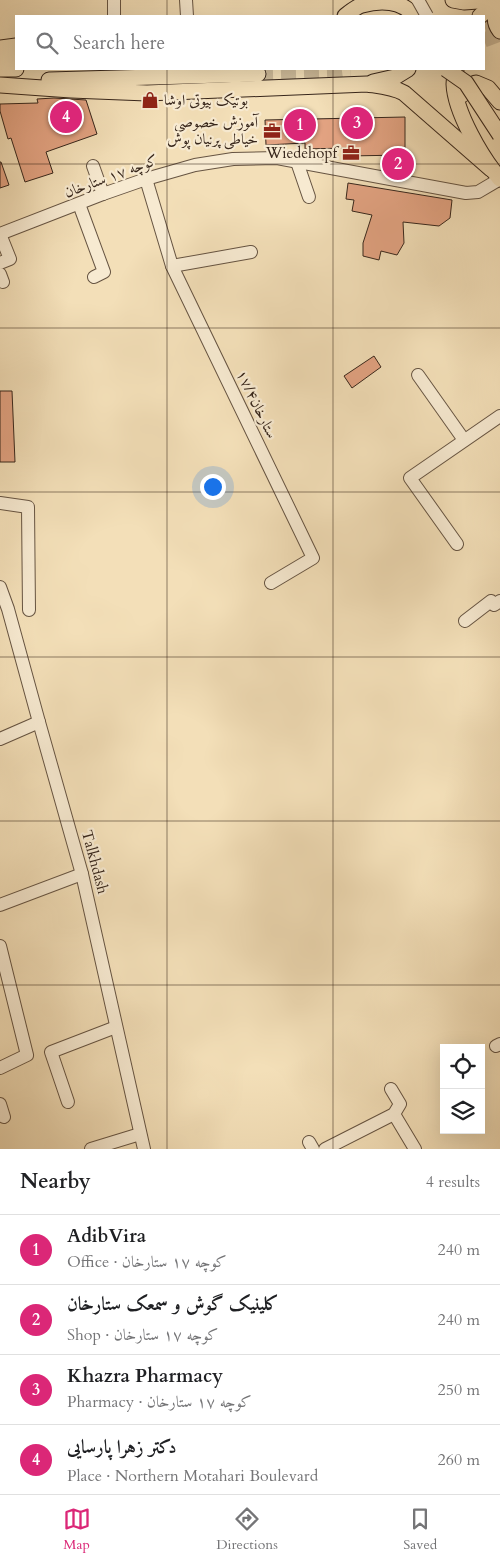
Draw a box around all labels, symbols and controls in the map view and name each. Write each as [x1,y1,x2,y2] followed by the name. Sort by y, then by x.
[15,15,485,70] search box
[33,29,61,57] icon: search
[73,30,165,56] text: Search here
[140,90,160,110] shop icon: بوتیک بیوتی اوشا
[164,90,248,110] place label: بوتیک بیوتی اوشا
[50,98,82,136] pin: 4
[341,104,373,142] pin: 3
[284,106,316,144] pin: 1
[167,112,260,150] place label: آموزش خصوصی خیاطی پرنیان پوش
[262,121,282,141] office icon: آموزش خصوصی خیاطی پرنیان پوش
[265,143,339,163] place label: Wiedehopf
[341,143,361,163] office icon: Wiedehopf
[382,145,414,183] pin: 2
[61,150,161,203] street label: کوچه ۱۷ ستارخان
[232,366,282,442] street label: ستارخان۱۷/۴
[200,474,226,500] your location
[77,828,113,897] street label: Talkhdash
[440,1044,485,1134] map controls
[440,1044,485,1089] button: locate
[440,1089,485,1134] button: layers
[20,1167,91,1196] text: Nearby
[426,1171,480,1193] text: 4 results
[67,1223,146,1249] text: AdibVira
[32,1239,40,1261] text: 1
[438,1239,480,1261] text: 240 m
[67,1251,227,1273] text: Office · کوچه ۱۷ ستارخان
[67,1291,279,1317] text: کلینیک گوش و سمعک ستارخان
[32,1309,40,1331] text: 2
[438,1309,480,1331] text: 240 m
[67,1324,218,1346] text: Shop · کوچه ۱۷ ستارخان
[67,1363,223,1389] text: Khazra Pharmacy
[32,1379,40,1401] text: 3
[438,1379,480,1401] text: 250 m
[67,1391,252,1413] text: Pharmacy · کوچه ۱۷ ستارخان
[67,1434,176,1460] text: دکتر زهرا پارسایی
[32,1449,40,1471] text: 4
[438,1449,480,1471] text: 260 m
[67,1465,318,1487] text: Place · Northern Motahari Boulevard
[63,1505,91,1554] tab: Map
[216,1505,278,1554] tab: Directions
[403,1505,437,1554] tab: Saved

